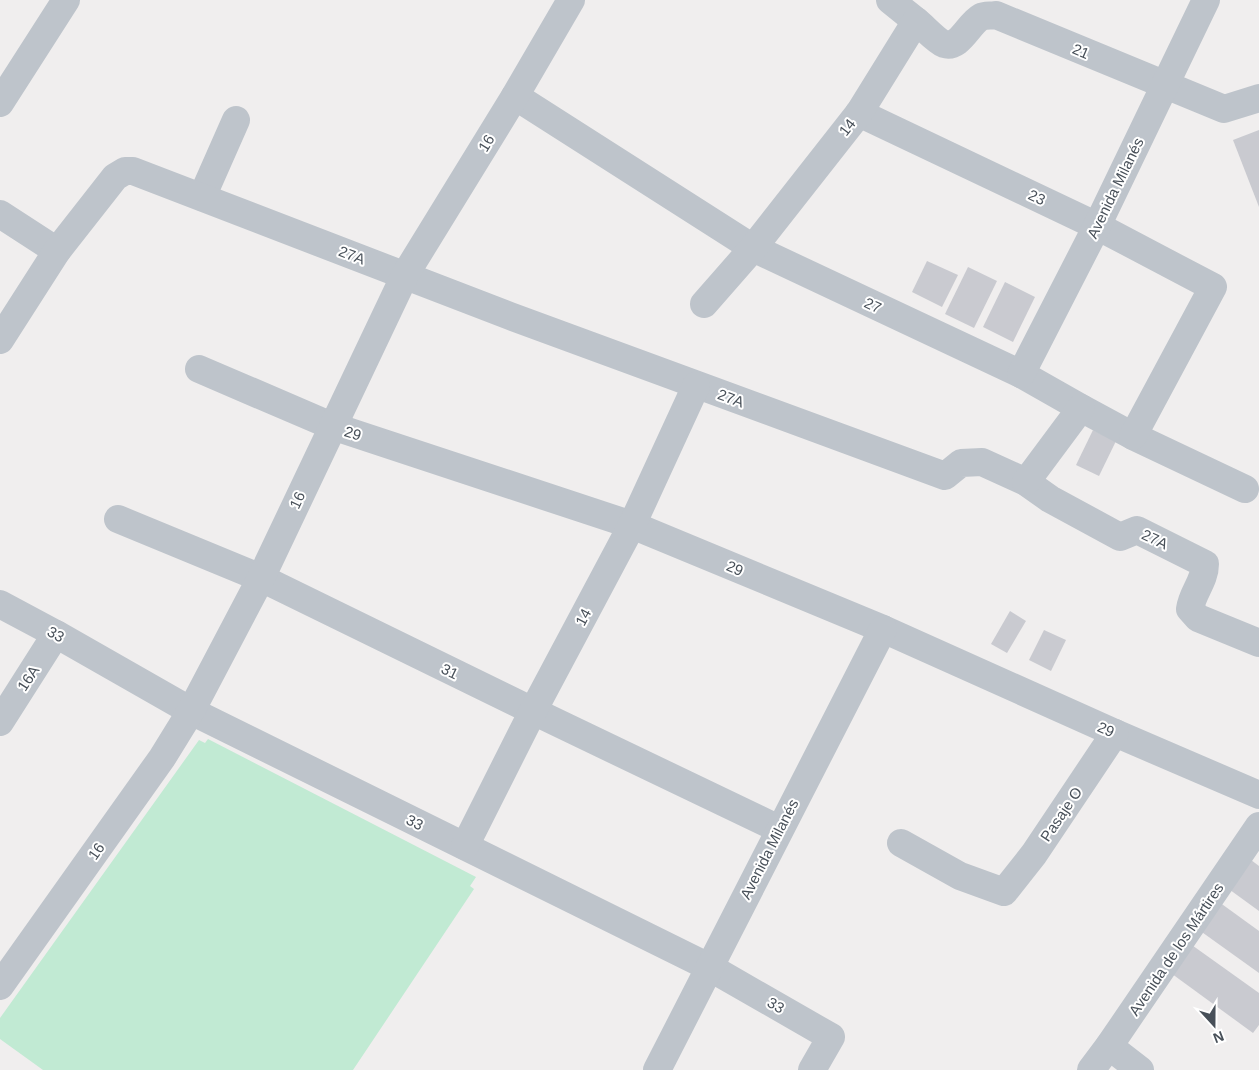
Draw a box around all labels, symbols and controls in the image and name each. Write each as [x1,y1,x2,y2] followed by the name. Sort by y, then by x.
[1070,40,1092,62] street label: 21
[835,115,859,139] street label: 14
[474,131,498,155] street label: 16
[1083,135,1147,241] street label: Avenida Milanés
[1026,186,1048,208] street label: 23
[336,242,368,268] street label: 27A
[862,294,884,316] street label: 27
[716,385,746,411] street label: 27A
[342,422,364,444] street label: 29
[286,489,308,511] street label: 16
[1139,526,1171,552] street label: 27A
[724,557,746,579] street label: 29
[572,606,594,628] street label: 14
[45,623,67,645] street label: 33
[439,660,461,682] street label: 31
[14,662,42,694] street label: 16A
[1095,718,1117,740] street label: 29
[1037,784,1085,844] street label: Pasaje O
[737,796,801,902] street label: Avenida Milanés
[404,811,426,833] street label: 33
[84,839,108,863] street label: 16
[1125,879,1227,1019] street label: Avenida de los Mártires
[765,993,787,1017] street label: 33
[1189,1000,1239,1050] north arrow
[1211,1028,1226,1046] text: N

